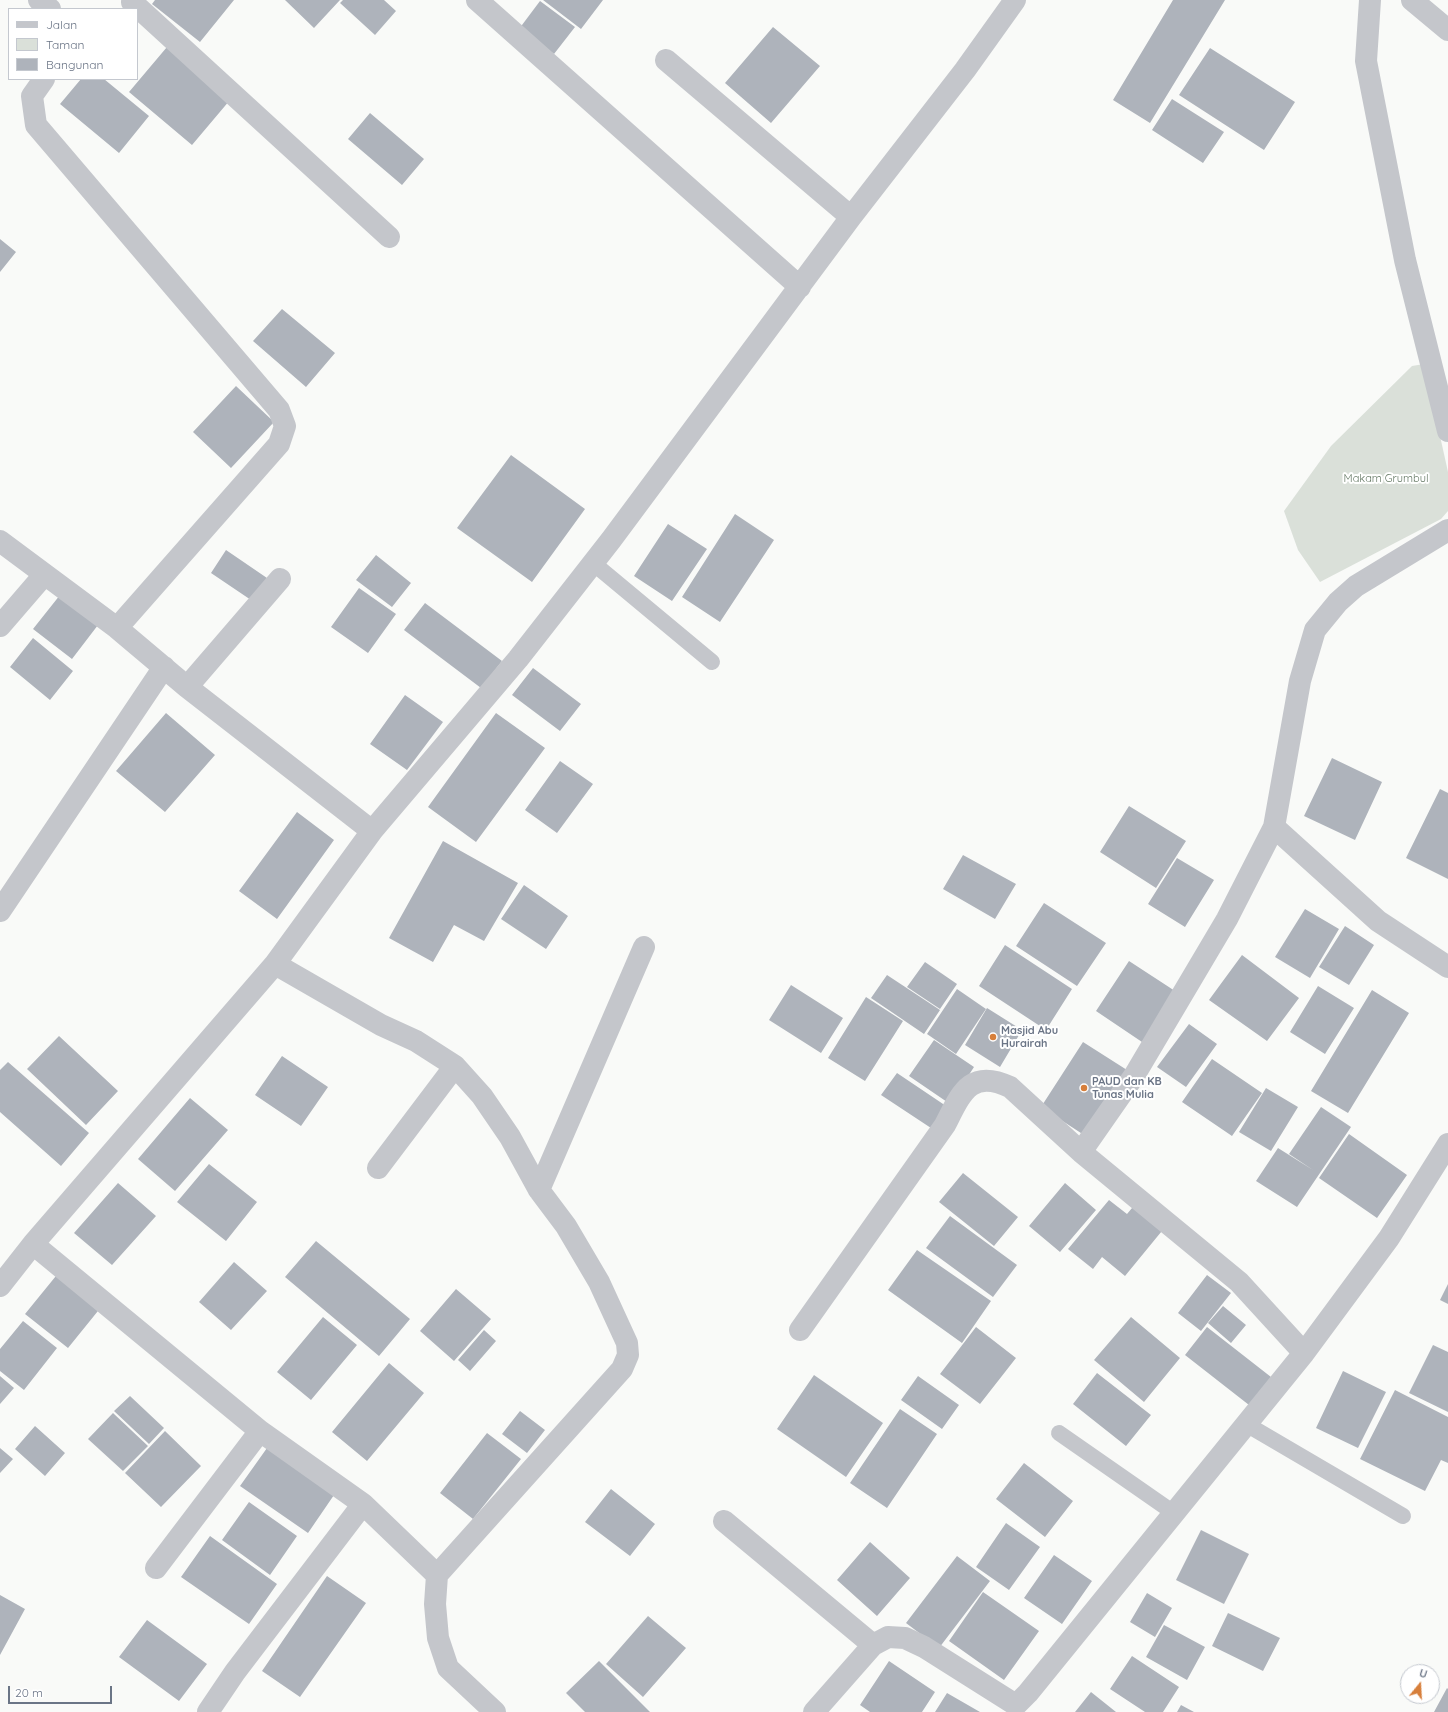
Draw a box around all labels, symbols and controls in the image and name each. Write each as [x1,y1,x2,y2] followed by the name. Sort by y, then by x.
[8,8,138,80] legend
[46,17,77,32] text: Jalan
[46,37,84,52] text: Taman
[46,57,103,72] text: Bangunan
[1344,472,1428,486] park label: Makam Grumbul
[1001,1024,1058,1050] place label: Masjid Abu Hurairah
[988,1032,998,1042] marker: Masjid Abu Hurairah
[1092,1075,1162,1101] place label: PAUD dan KB Tunas Mulia
[1079,1083,1089,1093] marker: PAUD dan KB Tunas Mulia
[1400,1664,1440,1704] north arrow
[1418,1666,1429,1681] text: U
[10,1678,114,1704] scale bar
[15,1685,43,1700] text: 20 m

